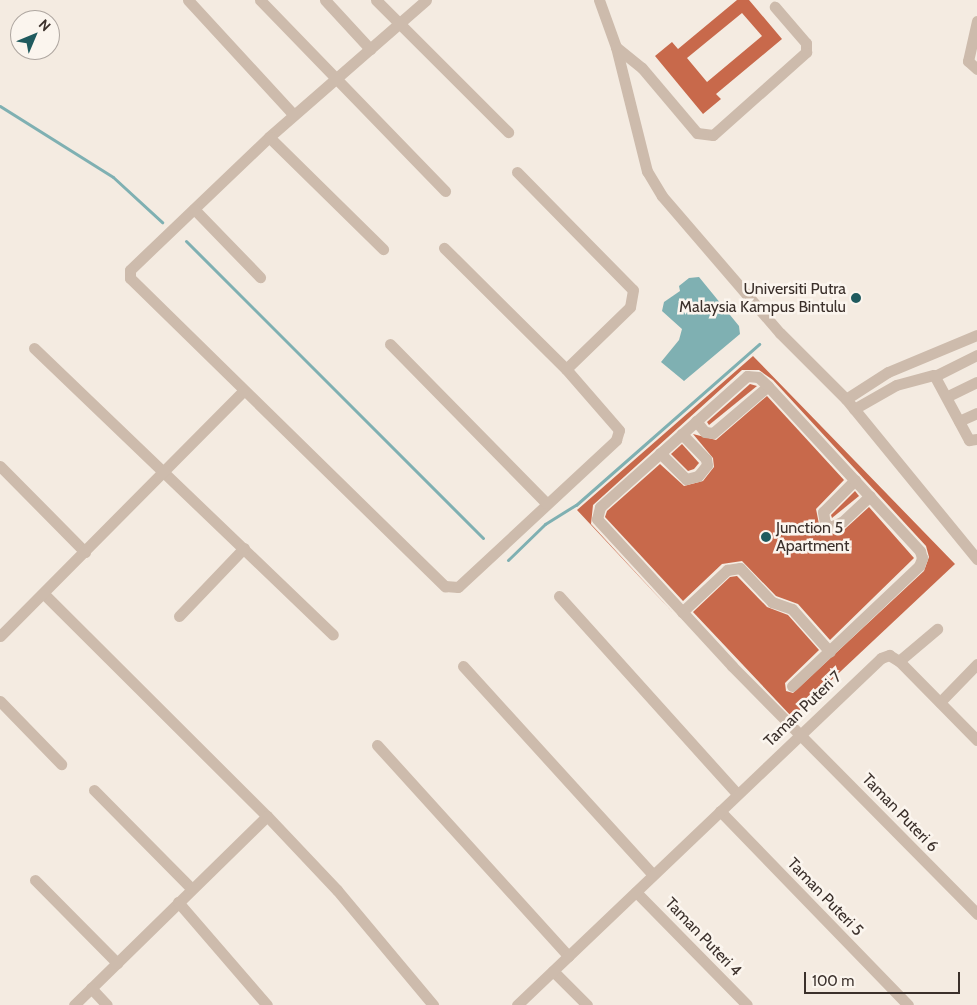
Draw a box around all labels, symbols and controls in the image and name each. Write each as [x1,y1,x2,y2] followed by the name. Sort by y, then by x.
[10,10,60,60] north arrow
[35,15,55,35] text: N
[679,279,846,317] place label: Universiti Putra Malaysia Kampus Bintulu
[850,292,862,304] marker: Universiti Putra Malaysia Kampus Bintulu
[776,518,849,556] place label: Junction 5 Apartment
[760,531,772,543] marker: Junction 5 Apartment
[760,667,846,751] street label: Taman Puteri 7
[858,770,942,856] street label: Taman Puteri 6
[783,854,867,940] street label: Taman Puteri 5
[661,894,745,980] street label: Taman Puteri 4
[807,962,963,994] scale bar
[812,972,854,990] text: 100 m

